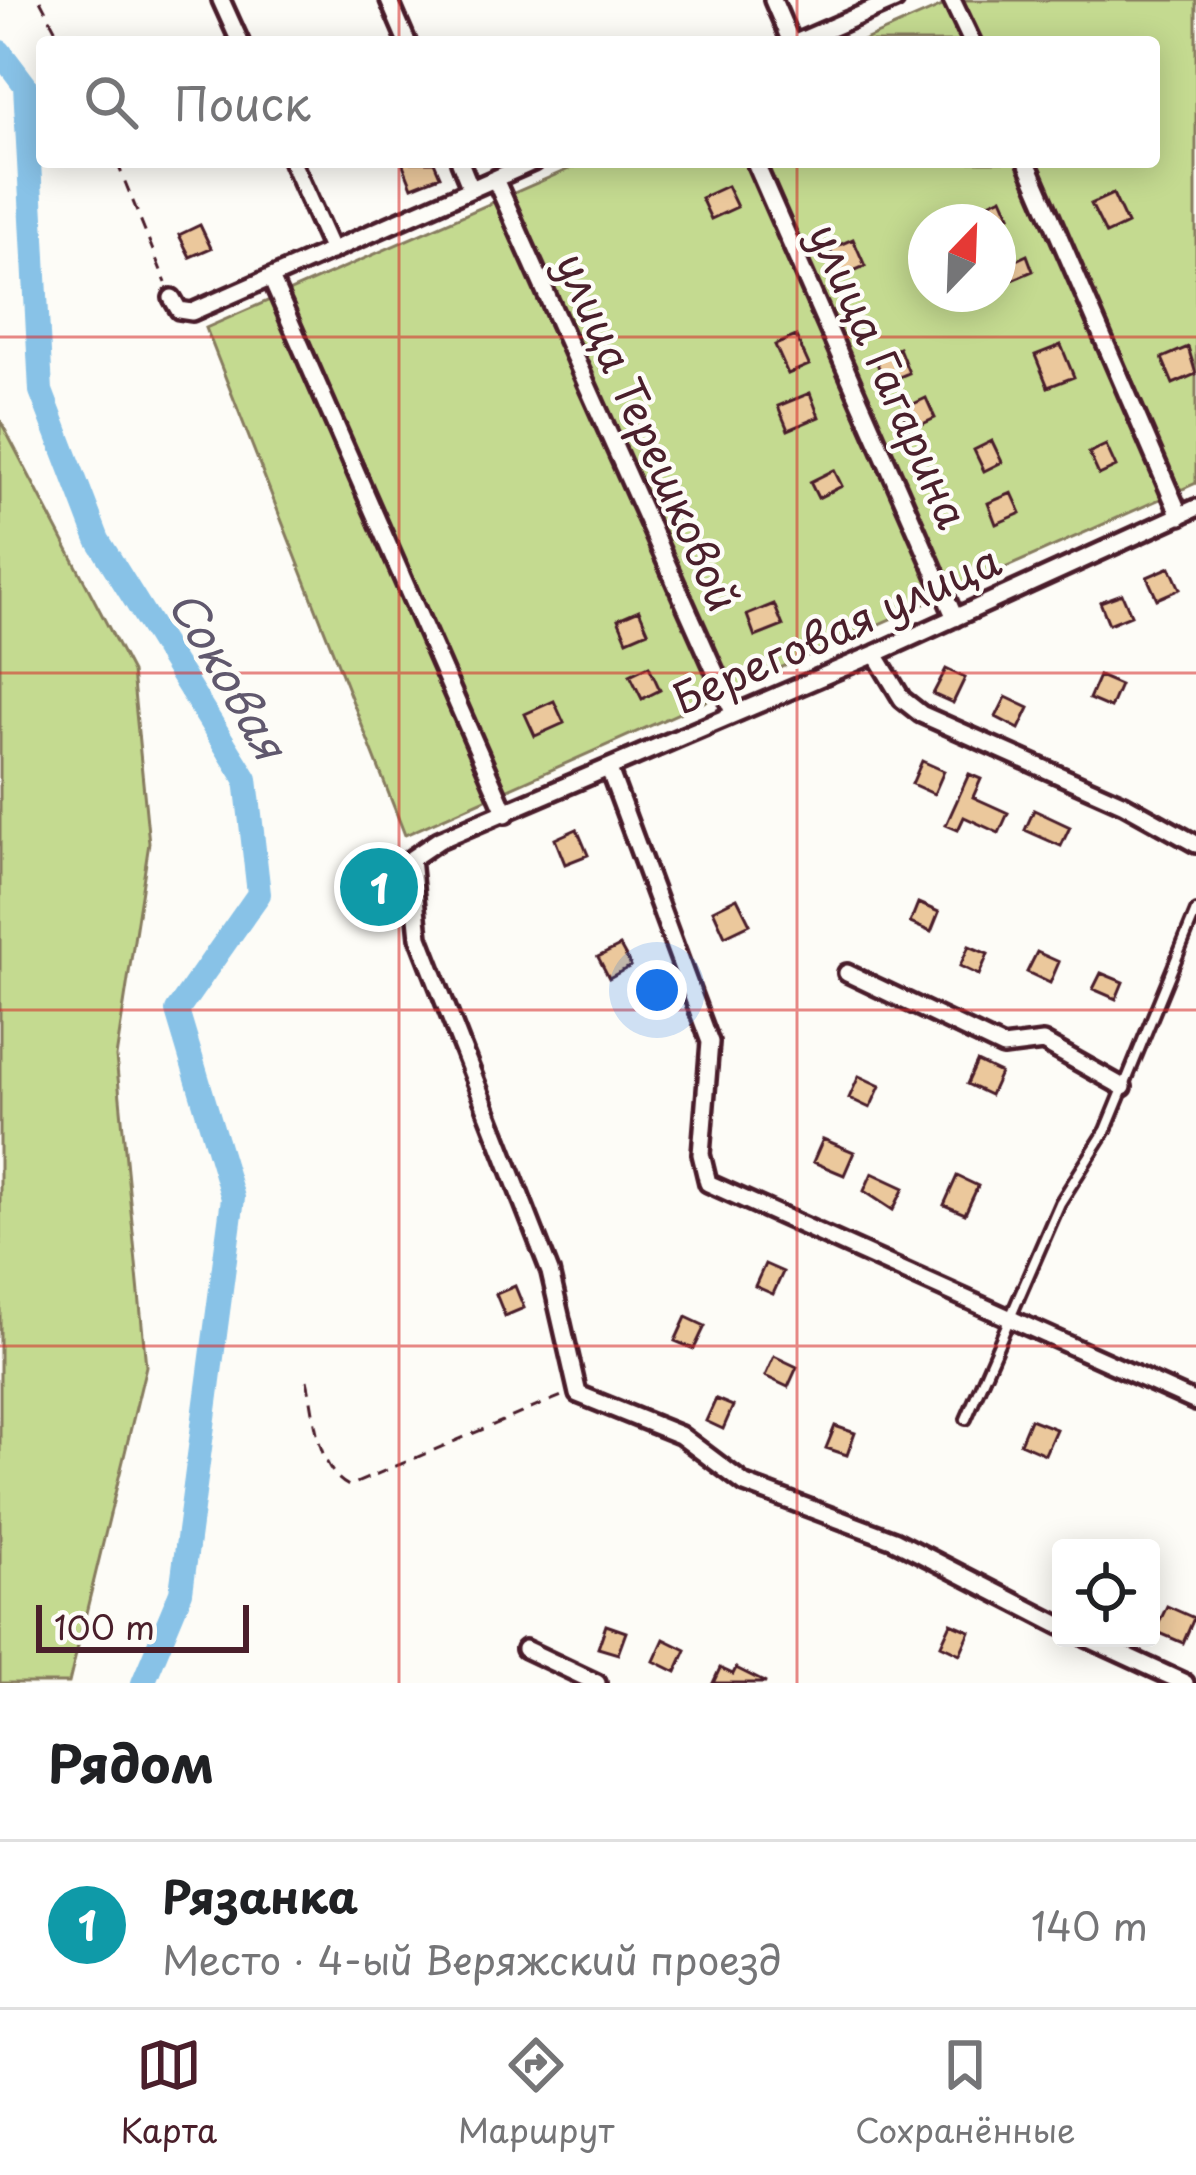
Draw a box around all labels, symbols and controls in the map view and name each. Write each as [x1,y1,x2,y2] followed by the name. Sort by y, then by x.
[36,36,1160,168] search box
[174,68,311,136] text: Поиск
[78,69,144,135] icon: search
[908,204,1016,312] north arrow
[795,212,986,538] street label: улица Гагарина
[542,242,757,620] street label: улица Терешковой
[662,527,1010,728] street label: Береговая улица
[154,576,307,773] water label: Соковая
[340,842,418,932] pin: 1
[627,960,687,1020] your location
[1052,1539,1160,1647] map controls
[1052,1539,1160,1647] button: locate
[36,1599,249,1652] scale bar
[54,1601,155,1651] text: 100 m
[48,1723,214,1800] text: Рядом
[162,1861,358,1929] text: Рязанка
[78,1895,96,1954] text: 1
[1031,1895,1148,1954] text: 140 m
[162,1929,782,1988] text: Место · 4-ый Веряжский проезд
[120,2032,217,2154] tab: Карта
[458,2032,614,2154] tab: Маршрут
[855,2032,1076,2154] tab: Сохранённые

